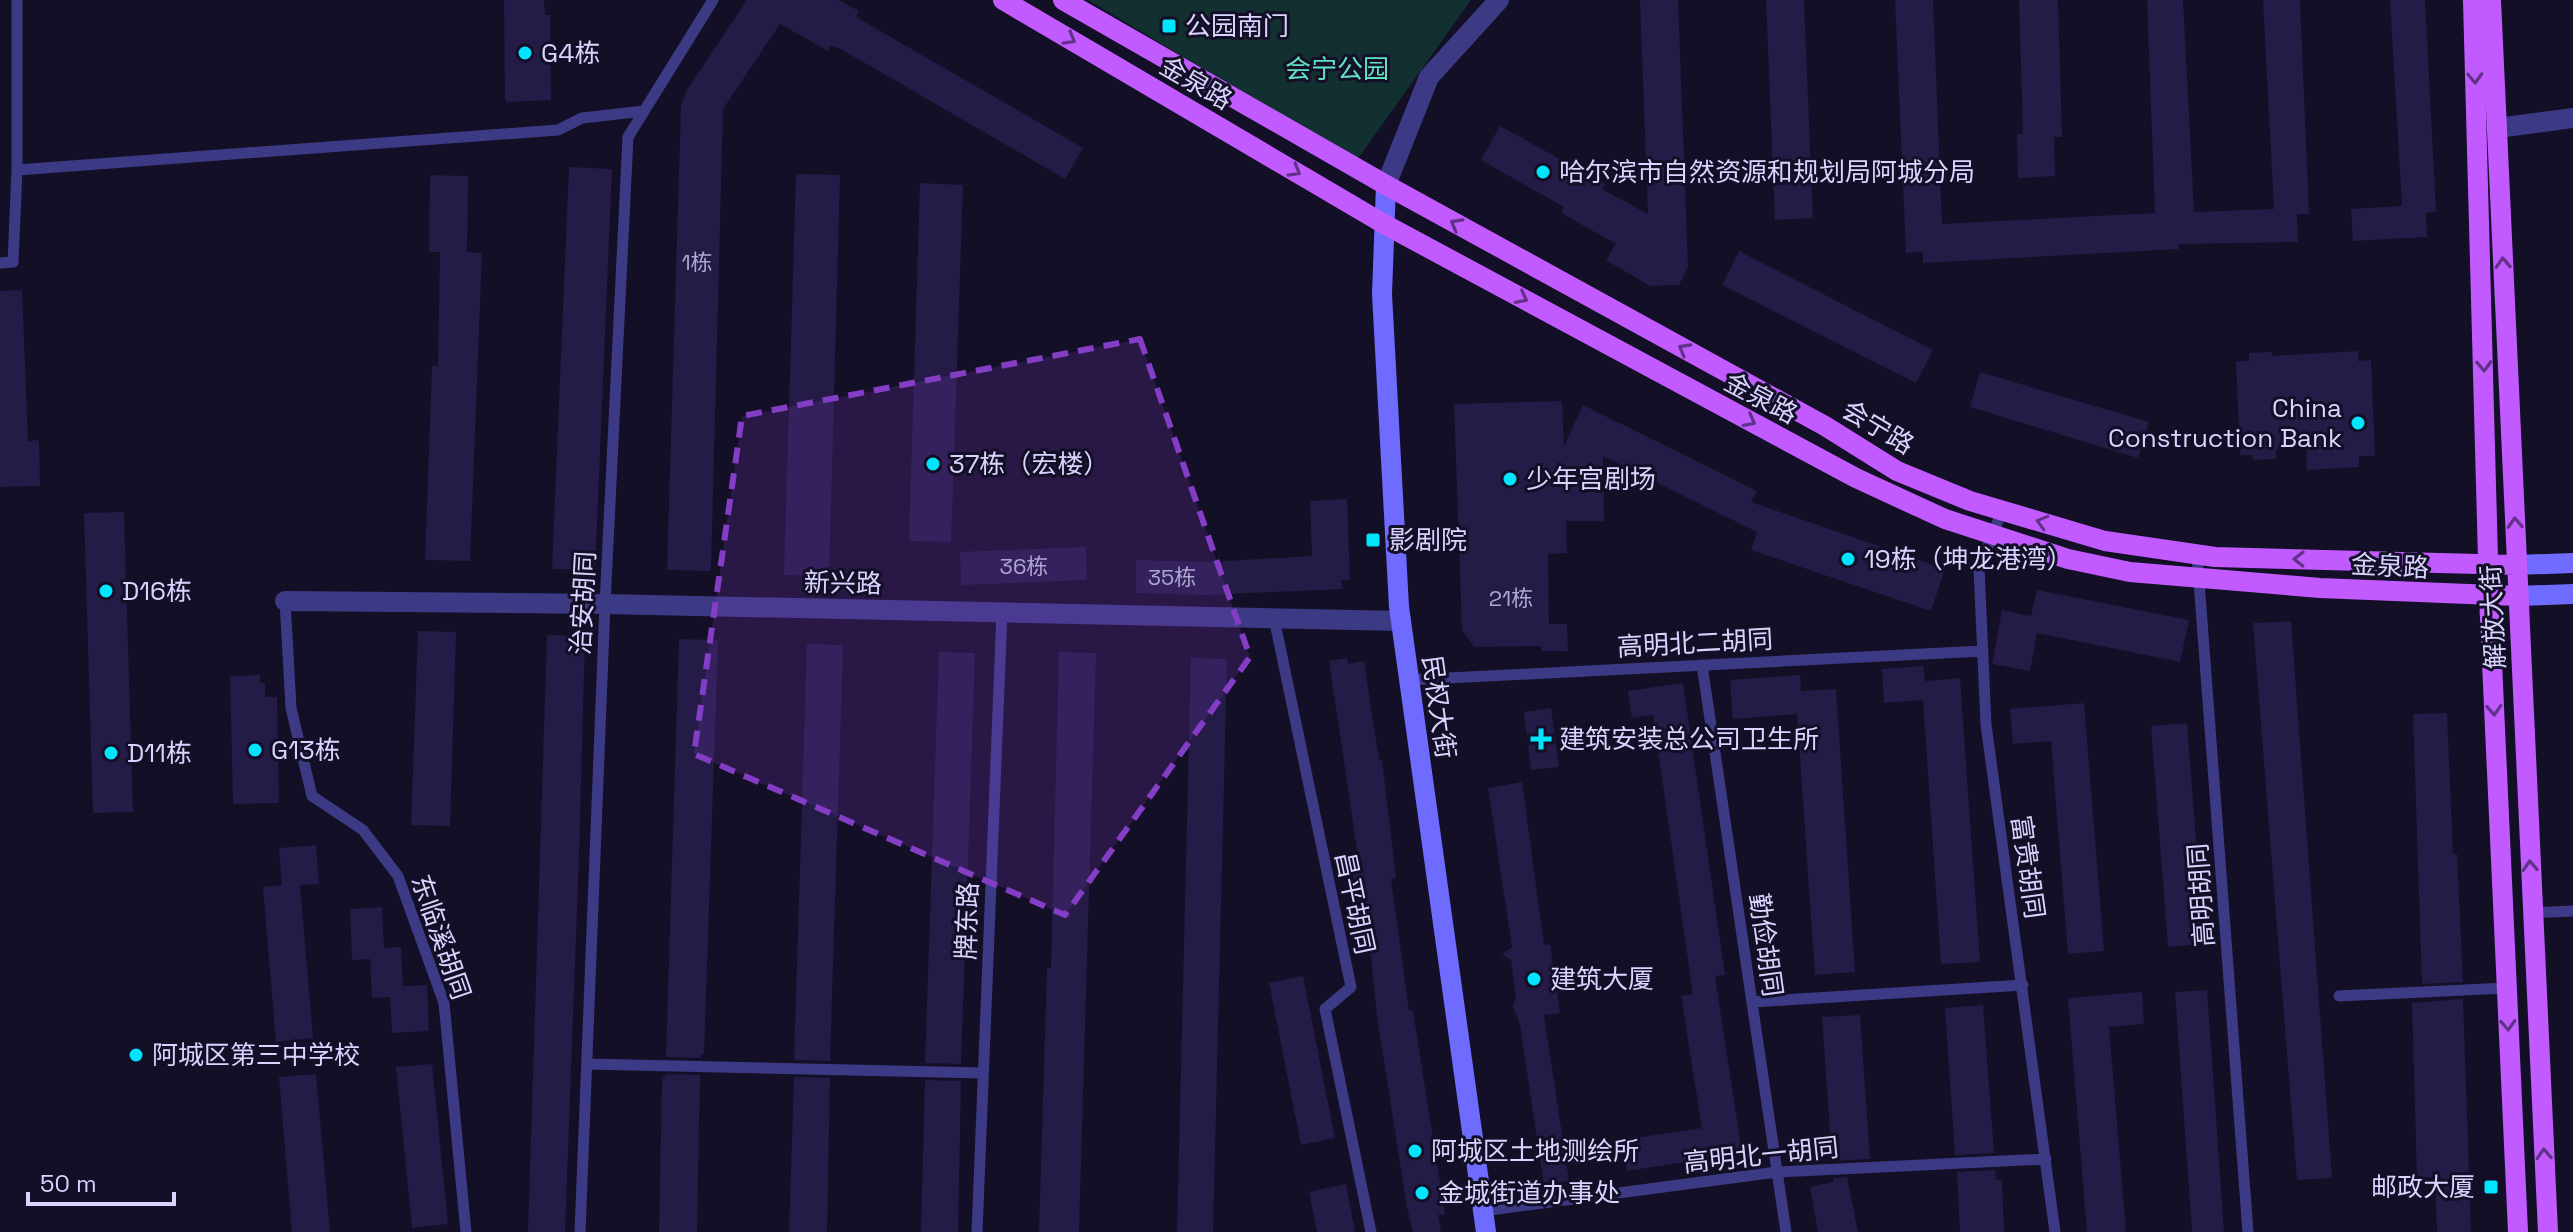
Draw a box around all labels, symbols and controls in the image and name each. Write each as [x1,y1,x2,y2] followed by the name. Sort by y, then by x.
[1185,9,1289,43] place label: 公园南门
[1160,17,1178,35] marker: 公园南门
[1061,30,1076,45] one-way arrow
[541,36,600,70] place label: G4栋
[516,44,534,62] marker: G4栋
[1154,49,1238,117] street label: 金泉路
[1285,52,1389,86] park label: 会宁公园
[2467,72,2484,85] one-way arrow
[1559,155,1975,189] place label: 哈尔滨市自然资源和规划局阿城分局
[1286,161,1301,177] one-way arrow
[1534,163,1552,181] marker: 哈尔滨市自然资源和规划局阿城分局
[1450,218,1464,233] one-way arrow
[681,248,713,276] house number: 1栋
[2495,256,2512,269] one-way arrow
[1513,288,1528,303] one-way arrow
[1678,343,1693,358] one-way arrow
[2475,360,2492,373] one-way arrow
[1719,365,1803,431] street label: 金泉路
[2108,391,2342,455] place label: China Construction Bank
[1836,392,1920,462] street label: 会宁路
[1742,412,1757,427] one-way arrow
[2349,414,2367,432] marker: China Construction Bank
[949,447,1109,481] place label: 37栋（宏楼）
[924,455,942,473] marker: 37栋（宏楼）
[1526,462,1656,496] place label: 少年宫剧场
[1501,470,1519,488] marker: 少年宫剧场
[2036,515,2050,531] one-way arrow
[2506,516,2523,529] one-way arrow
[1389,523,1467,557] place label: 影剧院
[1364,531,1382,549] marker: 影剧院
[1864,542,2073,576] place label: 19栋（坤龙港湾）
[2350,547,2430,585] street label: 金泉路
[563,550,603,656] street label: 治安胡同
[1839,550,1857,568] marker: 19栋（坤龙港湾）
[2292,550,2305,568] one-way arrow
[1000,552,1048,580] house number: 36栋
[1148,563,1196,591] house number: 35栋
[2473,564,2513,670] street label: 解放大街
[804,565,882,601] street label: 新兴路
[122,574,192,608] place label: D16栋
[97,582,115,600] marker: D16栋
[1489,584,1533,612] house number: 21栋
[1616,622,1774,664] street label: 高明北二胡同
[1415,653,1463,761] street label: 民权大街
[2486,704,2503,717] one-way arrow
[1559,722,1819,756] place label: 建筑安装总公司卫生所
[1530,728,1552,750] marker: 建筑安装总公司卫生所
[271,733,341,767] place label: G13栋
[127,736,192,770] place label: D11栋
[246,741,264,759] marker: G13栋
[102,744,120,762] marker: D11栋
[2004,813,2052,921] street label: 富贵胡同
[2180,842,2222,948] street label: 高明胡同
[1328,849,1382,957] street label: 昌平胡同
[2521,859,2538,872] one-way arrow
[404,870,478,1004] street label: 东临溪胡同
[949,881,985,961] street label: 牌东路
[1742,891,1790,999] street label: 勤俭胡同
[1550,962,1654,996] place label: 建筑大厦
[1525,970,1543,988] marker: 建筑大厦
[2500,1019,2517,1032] one-way arrow
[152,1038,360,1072] place label: 阿城区第三中学校
[127,1046,145,1064] marker: 阿城区第三中学校
[1682,1130,1840,1180] street label: 高明北一胡同
[1431,1134,1639,1168] place label: 阿城区土地测绘所
[1406,1142,1424,1160] marker: 阿城区土地测绘所
[2536,1147,2553,1160] one-way arrow
[28,1156,174,1206] scale bar
[40,1168,97,1199] text: 50 m
[2371,1170,2475,1204] place label: 邮政大厦
[1438,1176,1620,1210] place label: 金城街道办事处
[2482,1178,2500,1196] marker: 邮政大厦
[1413,1184,1431,1202] marker: 金城街道办事处

